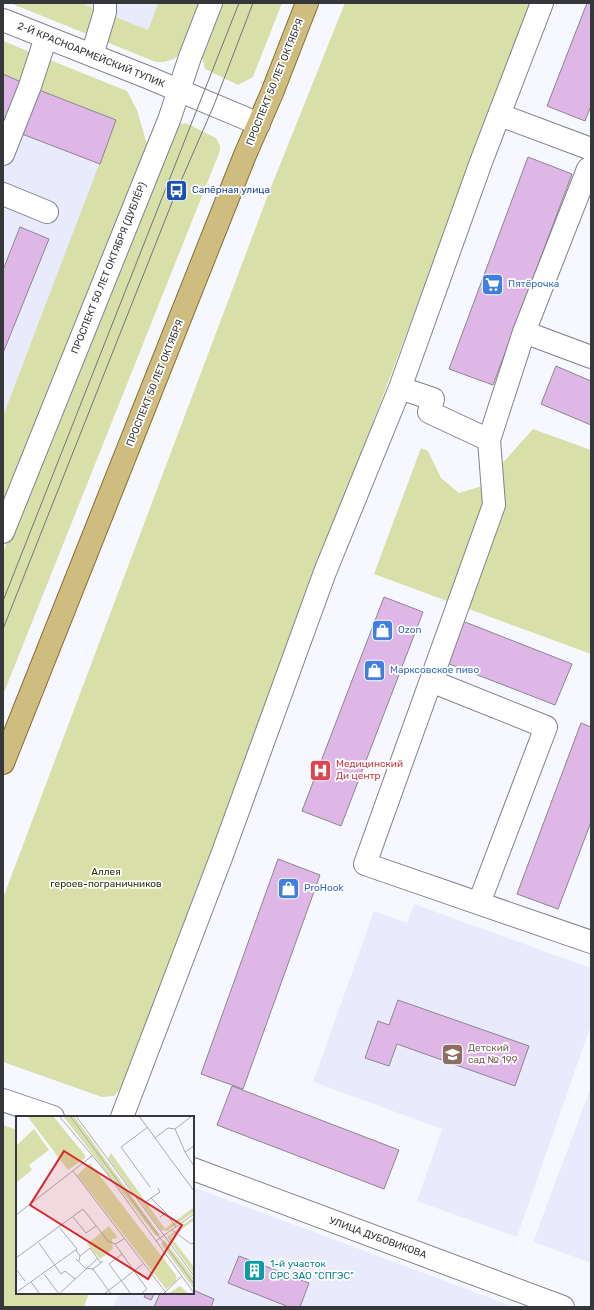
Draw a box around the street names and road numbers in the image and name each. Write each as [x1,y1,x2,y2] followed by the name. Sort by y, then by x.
[244,17,306,147] street label: ПРОСПЕКТ 50 ЛЕТ ОКТЯБРЯ
[16,20,167,90] street label: 2-Й КРАСНОАРМЕЙСКИЙ ТУПИК
[69,180,149,356] street label: ПРОСПЕКТ 50 ЛЕТ ОКТЯБРЯ (ДУБЛЁР)
[124,318,186,448] street label: ПРОСПЕКТ 50 ЛЕТ ОКТЯБРЯ
[328,1215,429,1261] street label: УЛИЦА ДУБОВИКОВА

